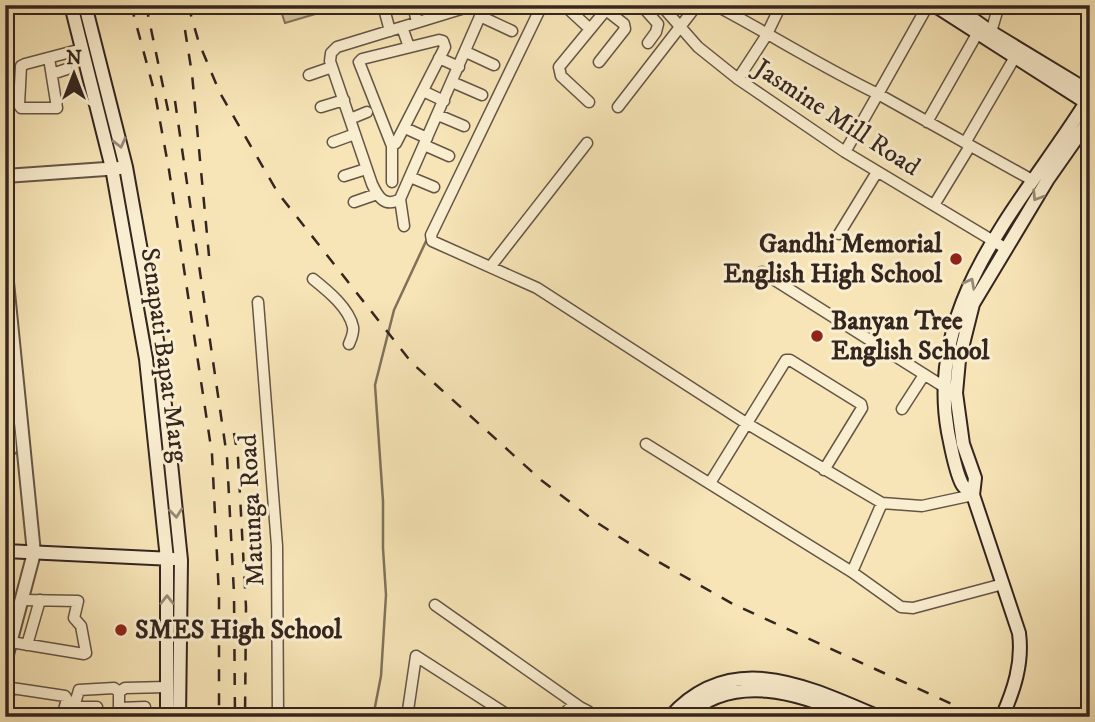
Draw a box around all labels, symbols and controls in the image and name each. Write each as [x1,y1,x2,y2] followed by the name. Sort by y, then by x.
[38,38,108,108] north arrow
[66,47,82,70] text: N
[746,51,926,184] street label: Jasmine Mill Road
[112,137,126,149] one-way arrow
[1033,188,1046,201] one-way arrow
[723,228,943,291] place label: Gandhi Memorial English High School
[133,246,195,465] street label: Senapati Bapat Marg
[948,251,964,267] marker: Gandhi Memorial English High School
[962,278,975,291] one-way arrow
[831,305,991,368] place label: Banyan Tree English School
[809,328,825,344] marker: Banyan Tree English School
[232,433,272,587] street label: Matunga Road
[168,507,183,518] one-way arrow
[159,594,175,604] one-way arrow
[135,614,343,647] place label: SMES High School
[113,622,129,638] marker: SMES High School

